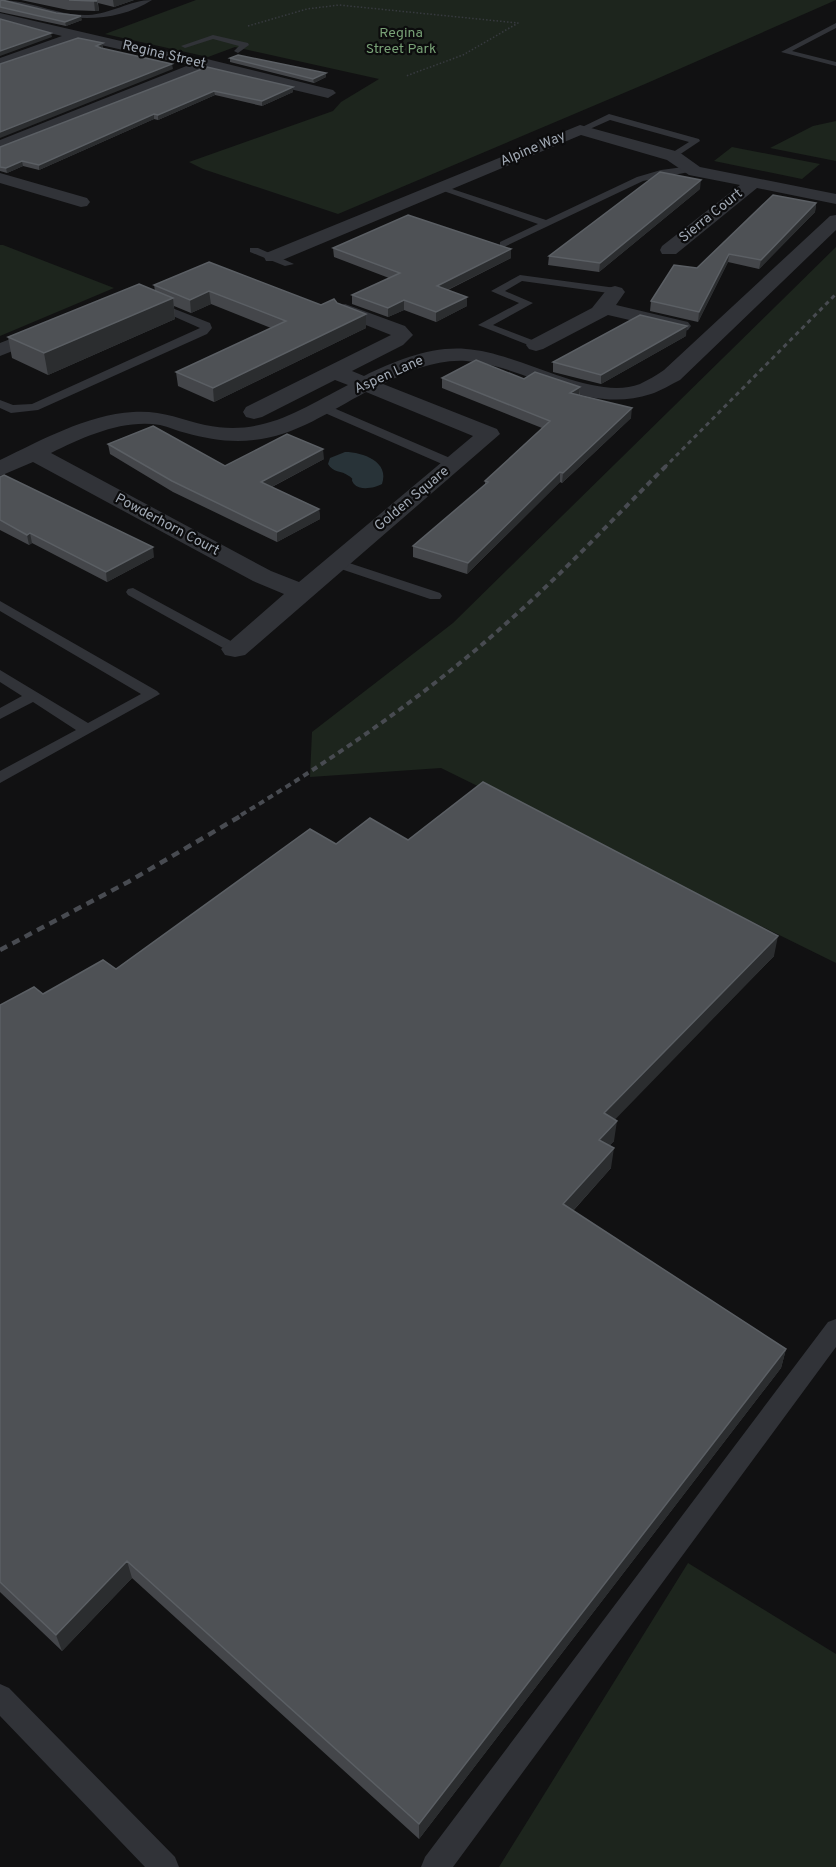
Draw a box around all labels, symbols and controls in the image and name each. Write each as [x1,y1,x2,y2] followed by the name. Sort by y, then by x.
[366,25,436,58] park label: Regina Street Park
[121,37,207,73] street label: Regina Street
[498,128,568,170] street label: Alpine Way
[676,185,746,247] street label: Sierra Court
[352,352,426,398] street label: Aspen Lane
[371,463,453,535] street label: Golden Square
[112,490,222,560] street label: Powderhorn Court

